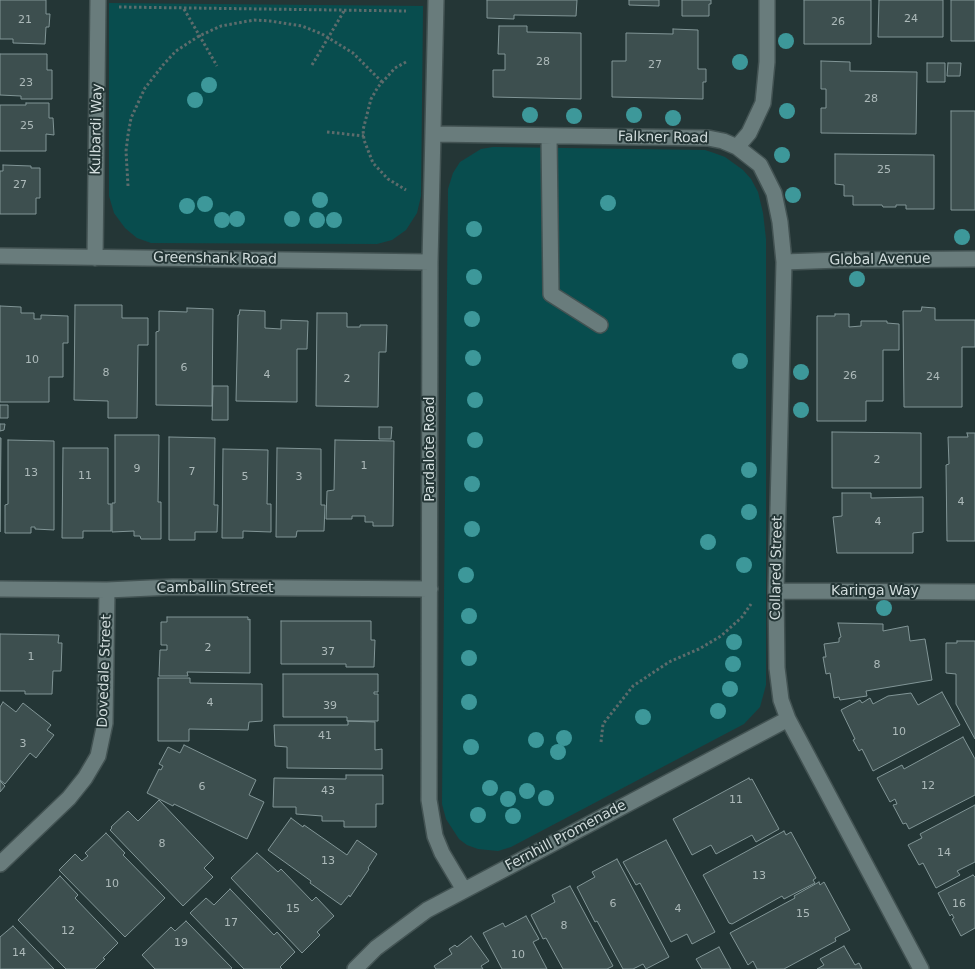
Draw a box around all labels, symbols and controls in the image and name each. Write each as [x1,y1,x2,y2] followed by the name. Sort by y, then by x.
[904,12,918,26] house number: 24
[18,13,32,27] house number: 21
[831,15,845,29] house number: 26
[536,55,550,69] house number: 28
[648,58,662,72] house number: 27
[19,76,33,90] house number: 23
[88,83,106,175] street label: Kulbardi Way
[864,92,878,106] house number: 28
[20,119,34,133] house number: 25
[618,129,708,147] street label: Falkner Road
[877,163,891,177] house number: 25
[13,178,27,192] house number: 27
[153,250,277,268] street label: Greenshank Road
[829,251,931,269] street label: Global Avenue
[25,353,39,367] house number: 10
[181,361,187,375] house number: 6
[103,366,109,380] house number: 8
[264,368,270,382] house number: 4
[843,369,857,383] house number: 26
[926,370,940,384] house number: 24
[344,372,350,386] house number: 2
[422,396,438,502] street label: Pardalote Road
[874,453,880,467] house number: 2
[361,459,367,473] house number: 1
[134,462,140,476] house number: 9
[189,465,195,479] house number: 7
[24,466,38,480] house number: 13
[78,469,92,483] house number: 11
[242,470,248,484] house number: 5
[296,470,302,484] house number: 3
[958,495,964,509] house number: 4
[875,515,881,529] house number: 4
[768,516,786,620] street label: Collared Street
[157,580,273,596] street label: Camballin Street
[831,583,919,599] street label: Karinga Way
[95,614,115,728] street label: Dovedale Street
[205,641,211,655] house number: 2
[321,645,335,659] house number: 37
[28,650,34,664] house number: 1
[874,658,880,672] house number: 8
[207,696,213,710] house number: 4
[323,699,337,713] house number: 39
[892,725,906,739] house number: 10
[318,729,332,743] house number: 41
[20,737,26,751] house number: 3
[921,779,935,793] house number: 12
[199,780,205,794] house number: 6
[321,784,335,798] house number: 43
[729,793,743,807] house number: 11
[503,797,629,875] street label: Fernhill Promenade
[159,837,165,851] house number: 8
[937,846,951,860] house number: 14
[321,854,335,868] house number: 13
[752,869,766,883] house number: 13
[105,877,119,891] house number: 10
[610,897,616,911] house number: 6
[952,897,966,911] house number: 16
[286,902,300,916] house number: 15
[675,902,681,916] house number: 4
[796,907,810,921] house number: 15
[224,916,238,930] house number: 17
[561,919,567,933] house number: 8
[61,924,75,938] house number: 12
[174,936,188,950] house number: 19
[12,946,26,960] house number: 14
[511,948,525,962] house number: 10

